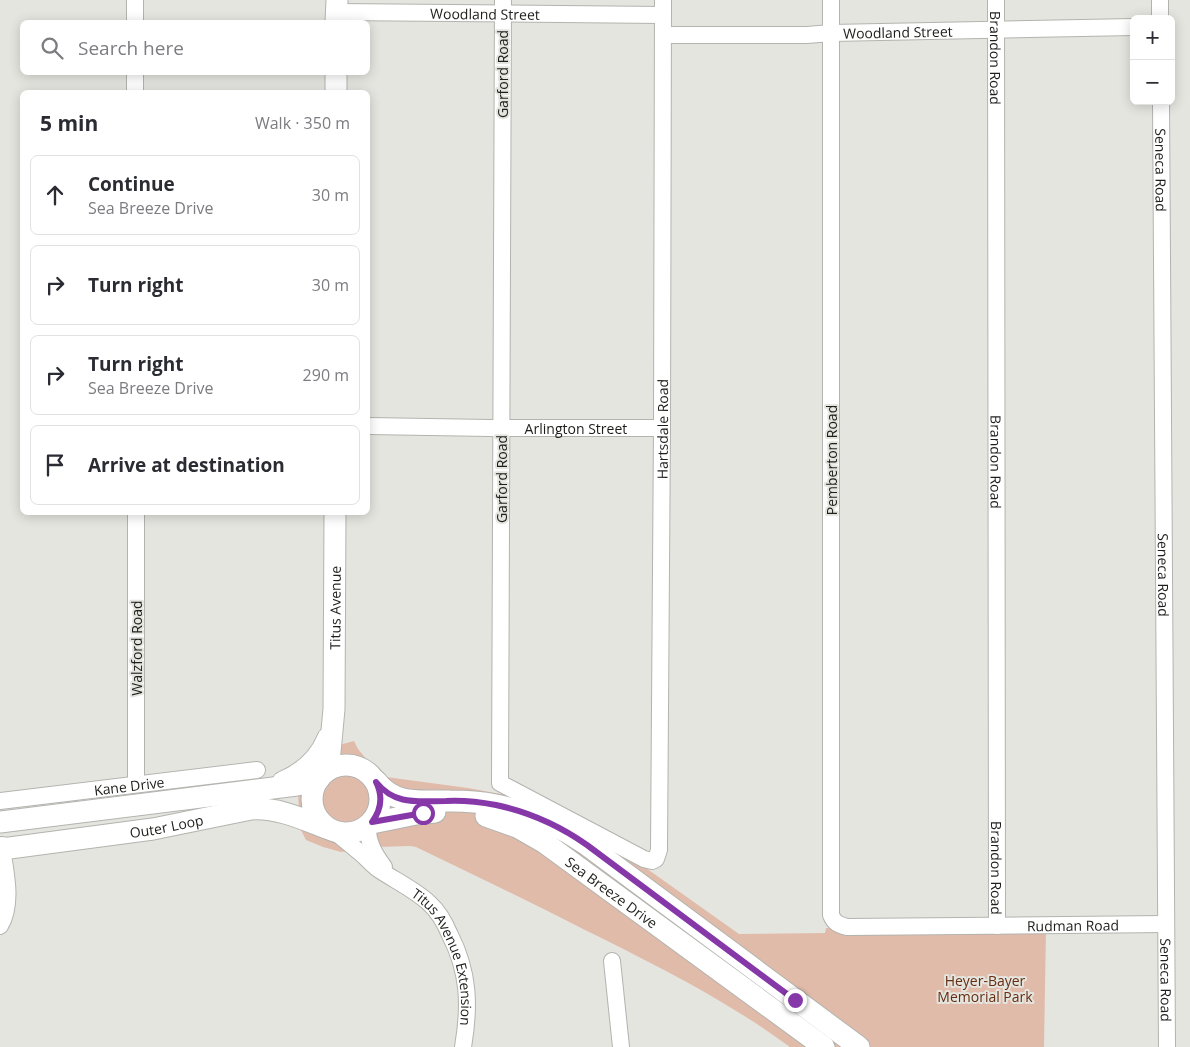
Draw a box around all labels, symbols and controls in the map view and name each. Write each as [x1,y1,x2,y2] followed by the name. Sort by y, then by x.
[430,3,540,23] street label: Woodland Street
[987,11,1006,105] street label: Brandon Road
[1130,15,1175,105] map controls
[1130,15,1175,60] button: +
[20,20,370,75] search box
[843,21,953,42] street label: Woodland Street
[493,30,512,118] street label: Garford Road
[38,34,66,62] icon: search
[78,35,184,61] text: Search here
[1130,60,1175,105] button: −
[40,109,98,137] text: 5 min
[255,112,350,134] text: Walk · 350 m
[1152,128,1171,212] street label: Seneca Road
[88,171,175,197] text: Continue
[41,181,69,209] icon: ahead
[312,184,349,206] text: 30 m
[88,197,213,219] text: Sea Breeze Drive
[41,271,69,299] icon: right
[88,272,183,298] text: Turn right
[312,274,349,296] text: 30 m
[88,351,183,377] text: Turn right
[41,361,69,389] icon: right
[303,364,349,386] text: 290 m
[88,377,213,399] text: Sea Breeze Drive
[652,379,672,479] street label: Hartsdale Road
[822,405,841,515] street label: Pemberton Road
[987,415,1006,509] street label: Brandon Road
[525,419,627,438] street label: Arlington Street
[492,435,511,523] street label: Garford Road
[41,451,69,479] icon: arrive
[88,452,285,478] text: Arrive at destination
[1154,533,1174,617] street label: Seneca Road
[325,566,344,650] street label: Titus Avenue
[127,600,146,696] street label: Walzford Road
[93,772,165,799] street label: Kane Drive
[412,802,435,825] route start
[128,810,205,842] street label: Outer Loop
[987,821,1006,915] street label: Brandon Road
[562,852,662,932] street label: Sea Breeze Drive
[408,883,477,1027] street label: Titus Avenue Extension
[1027,915,1119,935] street label: Rudman Road
[1157,938,1176,1022] street label: Seneca Road
[937,971,1033,1006] park label: Heyer-Bayer Memorial Park
[784,989,807,1012] route end

